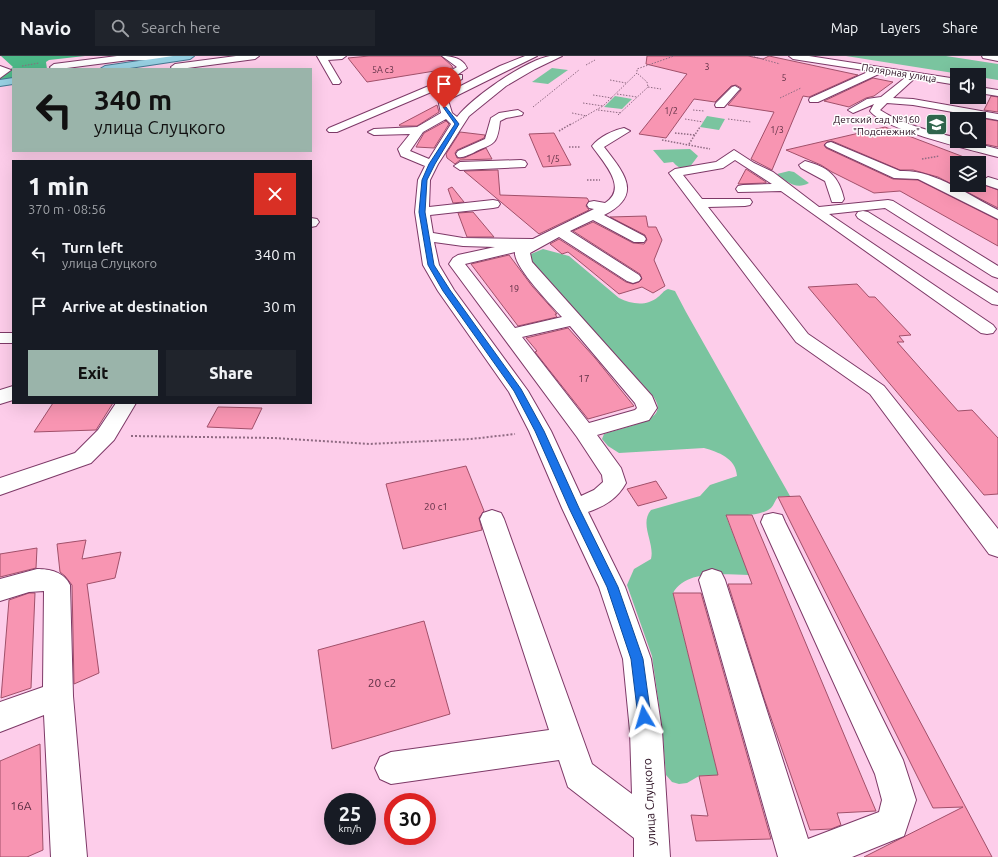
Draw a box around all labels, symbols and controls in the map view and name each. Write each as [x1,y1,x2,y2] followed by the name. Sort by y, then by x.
[95,10,375,46] search box
[20,17,71,39] text: Navio
[109,17,131,39] icon: search
[141,19,220,36] text: Search here
[831,20,858,36] text: Map
[880,20,920,36] text: Layers
[942,20,978,36] text: Share
[704,62,710,72] house number: 3
[861,62,937,84] street label: Полярная улица
[372,65,394,75] house number: 5А с3
[427,67,461,108] pin
[950,68,986,192] map controls
[950,68,986,104] button: sound
[433,73,455,95] icon: arrive
[781,73,787,83] house number: 5
[28,84,80,136] icon: left
[94,84,172,115] text: 340 m
[664,106,678,116] house number: 1/2
[923,112,949,138] school or university icon: Детский сад №160 "Подснежник"
[950,112,986,148] button: search
[833,114,920,137] place label: Детский сад №160 "Подснежник"
[94,117,226,137] text: улица Слуцкого
[770,125,784,135] house number: 1/3
[546,154,560,164] house number: 1/5
[950,156,986,192] button: layers
[28,173,89,200] text: 1 min
[254,173,296,215] button: close
[28,202,106,216] text: 370 m · 08:56
[62,239,123,256] text: Turn left
[28,243,50,265] icon: left
[254,246,296,263] text: 340 m
[62,256,157,270] text: улица Слуцкого
[509,284,519,294] house number: 19
[28,295,50,317] icon: arrive
[62,298,208,315] text: Arrive at destination
[263,298,296,315] text: 30 m
[28,350,158,396] button: Exit
[166,350,296,396] button: Share
[578,373,590,384] house number: 17
[424,501,448,512] house number: 20 с1
[368,676,396,689] house number: 20 с2
[623,696,665,738] position arrow
[640,758,658,846] street label: улица Слуцкого
[384,793,436,845] speed limit sign: 30
[10,799,32,812] house number: 16А
[339,802,361,825] text: 25
[338,823,362,834] text: km/h

